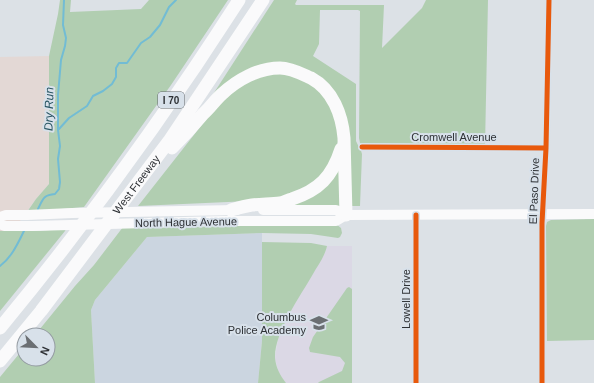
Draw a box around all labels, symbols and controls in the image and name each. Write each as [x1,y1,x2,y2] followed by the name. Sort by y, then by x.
[42,87,56,131] water label: Dry Run
[158,92,184,108] road number: I 70
[411,131,497,143] street label: Cromwell Avenue
[110,152,162,216] street label: West Freeway
[527,157,541,225] street label: El Paso Drive
[135,215,237,229] street label: North Hague Avenue
[400,269,412,329] street label: Lowell Drive
[228,311,306,336] place label: Columbus Police Academy
[309,313,329,333] school or university icon: Columbus Police Academy
[16,327,56,367] north arrow
[38,345,52,357] text: N

